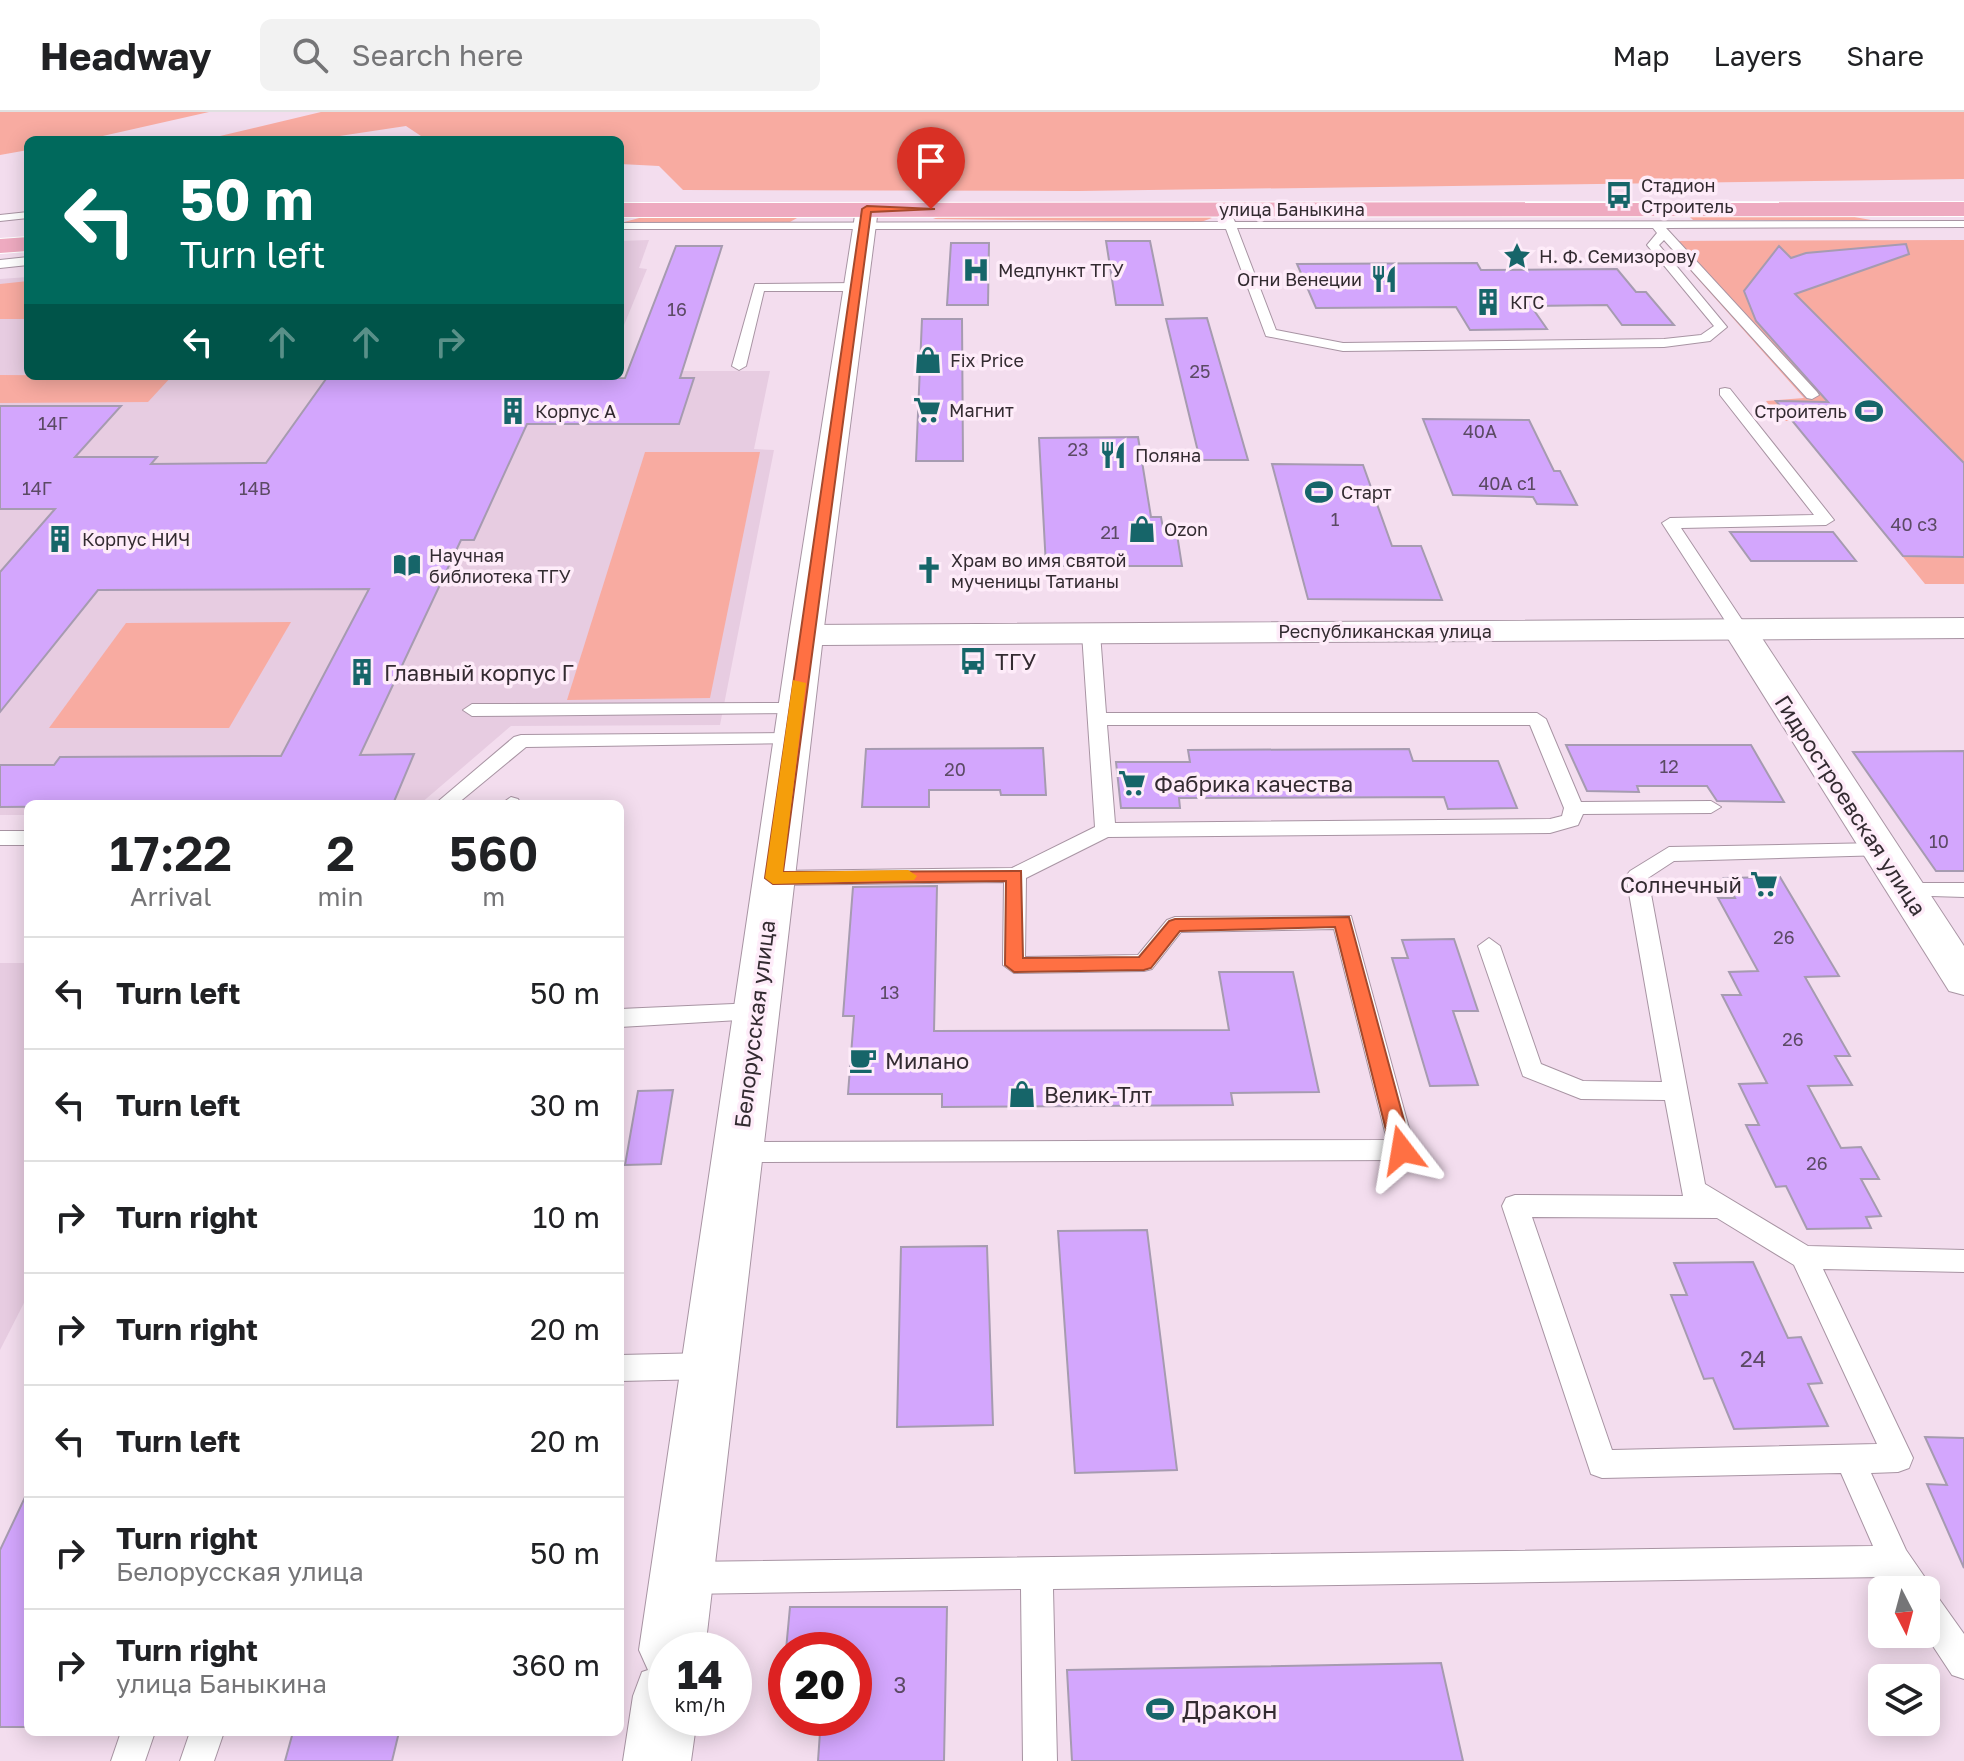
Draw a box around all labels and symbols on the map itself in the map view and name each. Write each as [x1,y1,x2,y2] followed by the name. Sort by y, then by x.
[897,127,965,209] pin
[1641,174,1734,217] place label: Стадион Строитель
[1604,180,1634,210] bus stop icon: Стадион Строитель
[1219,198,1365,220] street label: улица Баныкина
[1502,241,1532,271] place icon: Н. Ф. Семизорову
[1539,245,1696,267] place label: Н. Ф. Семизорову
[961,255,991,285] hospital icon: Медпункт ТГУ
[998,259,1124,281] place label: Медпункт ТГУ
[1369,264,1399,294] restaurant icon: Огни Венеции
[1237,268,1362,290] place label: Огни Венеции
[1473,287,1503,317] building icon: КГС
[1510,291,1545,313] place label: КГС
[667,298,687,320] house number: 16
[913,345,943,375] shop icon: Fix Price
[950,349,1024,371] place label: Fix Price
[1190,360,1210,382] house number: 25
[912,395,942,425] supermarket icon: Магнит
[498,396,528,426] building icon: Корпус А
[1854,396,1884,426] sports icon: Строитель
[949,399,1014,421] place label: Магнит
[535,400,616,422] place label: Корпус А
[1754,400,1847,422] place label: Строитель
[38,412,68,434] house number: 14Г
[1463,420,1497,442] house number: 40А
[1068,438,1088,460] house number: 23
[1098,440,1128,470] restaurant icon: Поляна
[1135,444,1201,466] place label: Поляна
[1478,472,1536,494] house number: 40А с1
[22,477,52,499] house number: 14Г
[239,477,271,499] house number: 14В
[1304,477,1334,507] sports icon: Старт
[1341,481,1392,503] place label: Старт
[1331,508,1340,530] house number: 1
[1891,513,1937,535] house number: 40 с3
[1127,514,1157,544] shop icon: Ozon
[1164,518,1208,540] place label: Ozon
[1100,521,1120,543] house number: 21
[45,524,75,554] building icon: Корпус НИЧ
[82,528,190,550] place label: Корпус НИЧ
[429,544,571,587] place label: Научная библиотека ТГУ
[951,549,1126,592] place label: Храм во имя святой мученицы Татианы
[392,550,422,580] library icon: Научная библиотека ТГУ
[914,555,944,585] church icon: Храм во имя святой мученицы Татианы
[1278,620,1492,642] street label: Республиканская улица
[958,646,988,676] bus stop icon: ТГУ
[995,648,1036,675] place label: ТГУ
[347,657,377,687] building icon: Главный корпус Г
[384,659,574,686] place label: Главный корпус Г
[1770,690,1932,920] street label: Гидростроевская улица
[1659,755,1679,777] house number: 12
[944,758,966,780] house number: 20
[1117,768,1147,798] supermarket icon: Фабрика качества
[1154,770,1353,797] place label: Фабрика качества
[1929,830,1949,852] house number: 10
[1749,869,1779,899] supermarket icon: Солнечный
[1620,871,1742,898] place label: Солнечный
[728,918,780,1130] street label: Белорусская улица
[1773,926,1795,948] house number: 26
[880,981,900,1003] house number: 13
[1782,1028,1804,1050] house number: 26
[848,1045,878,1075] cafe icon: Милано
[885,1047,969,1074] place label: Милано
[1007,1079,1037,1109] shop icon: Велик-Тлт
[1044,1081,1153,1108] place label: Велик-Тлт
[1360,1108,1444,1192] position arrow
[1806,1152,1828,1174] house number: 26
[1740,1345,1766,1372] house number: 24
[1868,1576,1940,1648] north arrow
[768,1632,872,1736] speed limit sign: 20
[894,1671,906,1698] house number: 3
[1145,1694,1175,1724] sports icon: Дракон
[1182,1694,1278,1725] place label: Дракон

